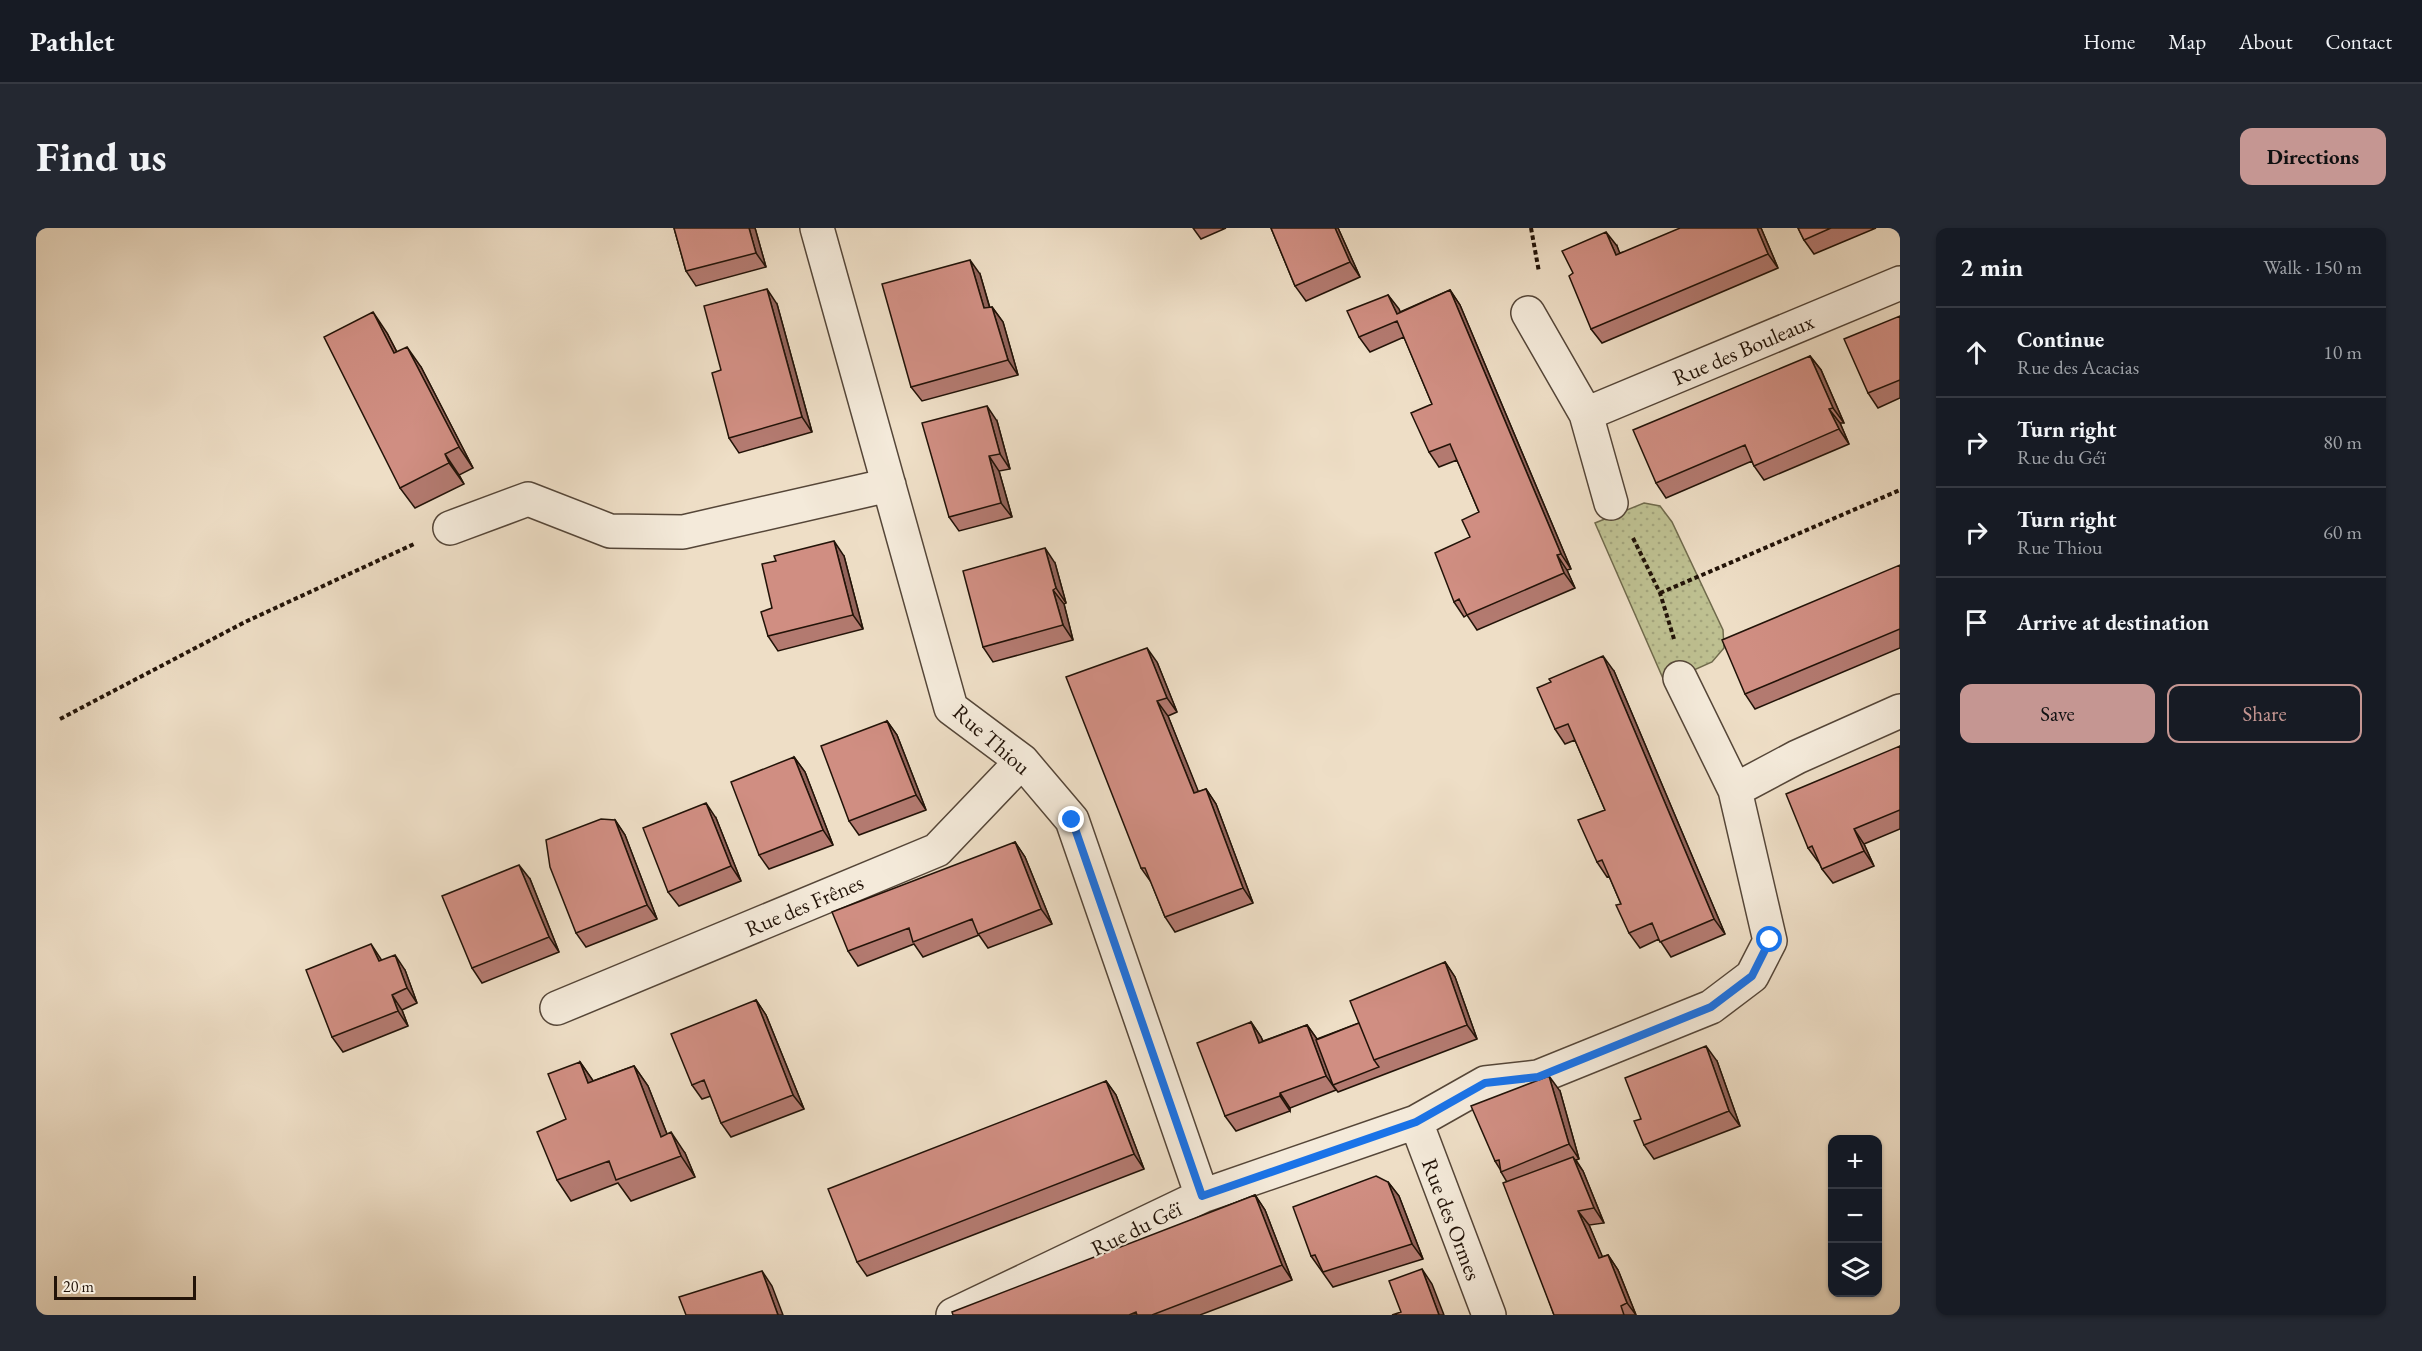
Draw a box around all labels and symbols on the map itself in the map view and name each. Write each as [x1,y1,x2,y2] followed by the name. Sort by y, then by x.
[1668,306,1819,392] street label: Rue des Bouleaux
[947,698,1037,781] street label: Rue Thiou
[1058,806,1084,832] route end
[741,867,868,943] street label: Rue des Frênes
[1756,926,1782,952] route start
[1415,1154,1488,1284] street label: Rue des Ormes
[1086,1194,1187,1263] street label: Rue du Géï
[54,1273,196,1300] scale bar

